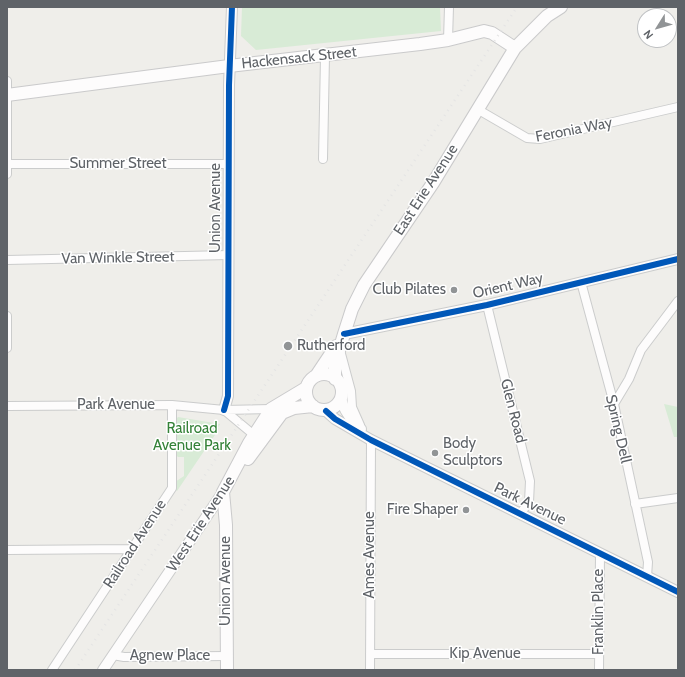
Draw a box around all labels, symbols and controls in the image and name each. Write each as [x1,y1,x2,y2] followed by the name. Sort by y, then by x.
[637,8,677,48] north arrow
[640,27,656,42] text: N
[240,43,358,73] street label: Hackensack Street
[534,114,614,146] street label: Feronia Way
[390,141,462,239] street label: East Erie Avenue
[69,155,167,173] street label: Summer Street
[207,163,225,253] street label: Union Avenue
[61,248,175,268] street label: Van Winkle Street
[471,269,545,303] street label: Orient Way
[373,281,446,299] place label: Club Pilates
[449,285,459,295] marker: Club Pilates
[297,337,365,355] place label: Rutherford
[282,340,294,352] marker: Rutherford
[496,377,530,445] street label: Glen Road
[601,393,635,465] street label: Spring Dell
[77,396,155,414] street label: Park Avenue
[153,420,231,455] park label: Railroad Avenue Park
[443,435,502,470] place label: Body Sculptors
[430,448,440,458] marker: Body Sculptors
[163,473,239,575] street label: West Erie Avenue
[491,479,569,529] street label: Park Avenue
[100,496,170,592] street label: Railroad Avenue
[387,501,458,519] place label: Fire Shaper
[461,505,471,515] marker: Fire Shaper
[361,511,379,599] street label: Ames Avenue
[217,536,235,626] street label: Union Avenue
[590,569,608,655] street label: Franklin Place
[449,645,521,663] street label: Kip Avenue
[130,647,210,665] street label: Agnew Place

